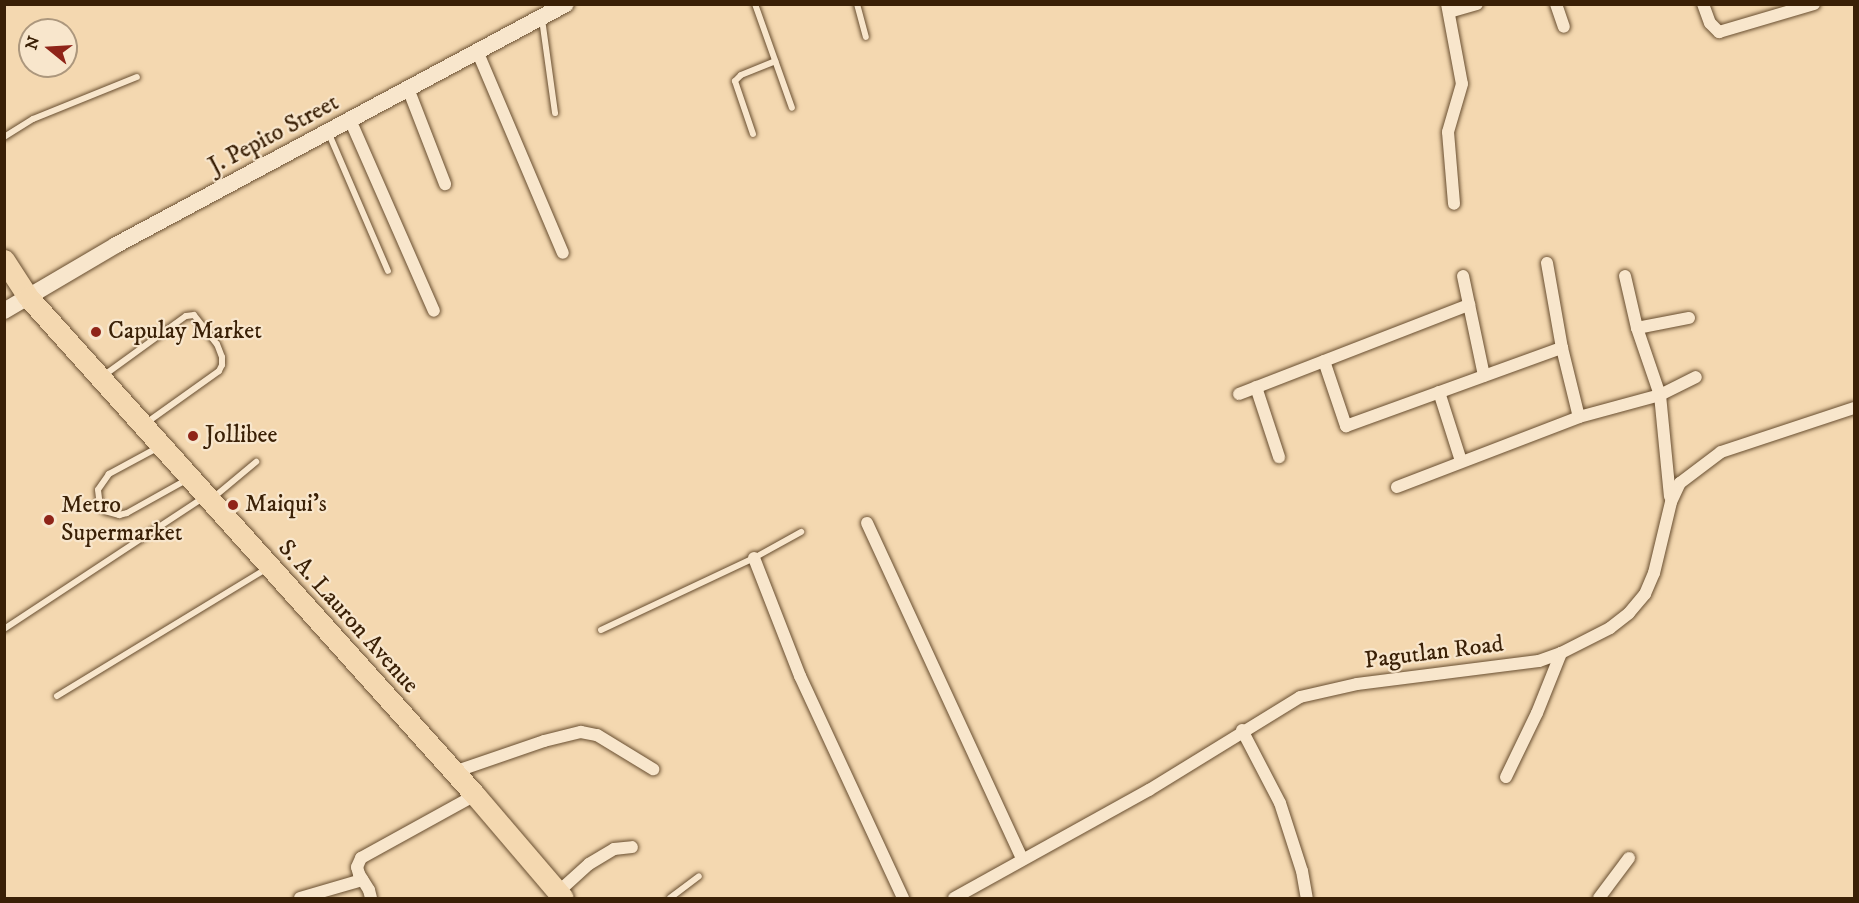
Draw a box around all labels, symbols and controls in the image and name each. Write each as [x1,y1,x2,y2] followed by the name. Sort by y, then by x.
[18,18,78,78] north arrow
[21,34,44,52] text: N
[204,89,344,181] street label: J. Pepito Street
[108,318,262,346] place label: Capulay Market
[89,325,103,339] marker: Capulay Market
[205,422,277,450] place label: Jollibee
[186,429,200,443] marker: Jollibee
[245,491,327,519] place label: Maiqui's
[61,492,182,548] place label: Metro Supermarket
[226,498,240,512] marker: Maiqui's
[42,513,56,527] marker: Metro Supermarket
[272,534,424,700] street label: S. A. Lauron Avenue
[1363,630,1505,676] street label: Pagutlan Road

